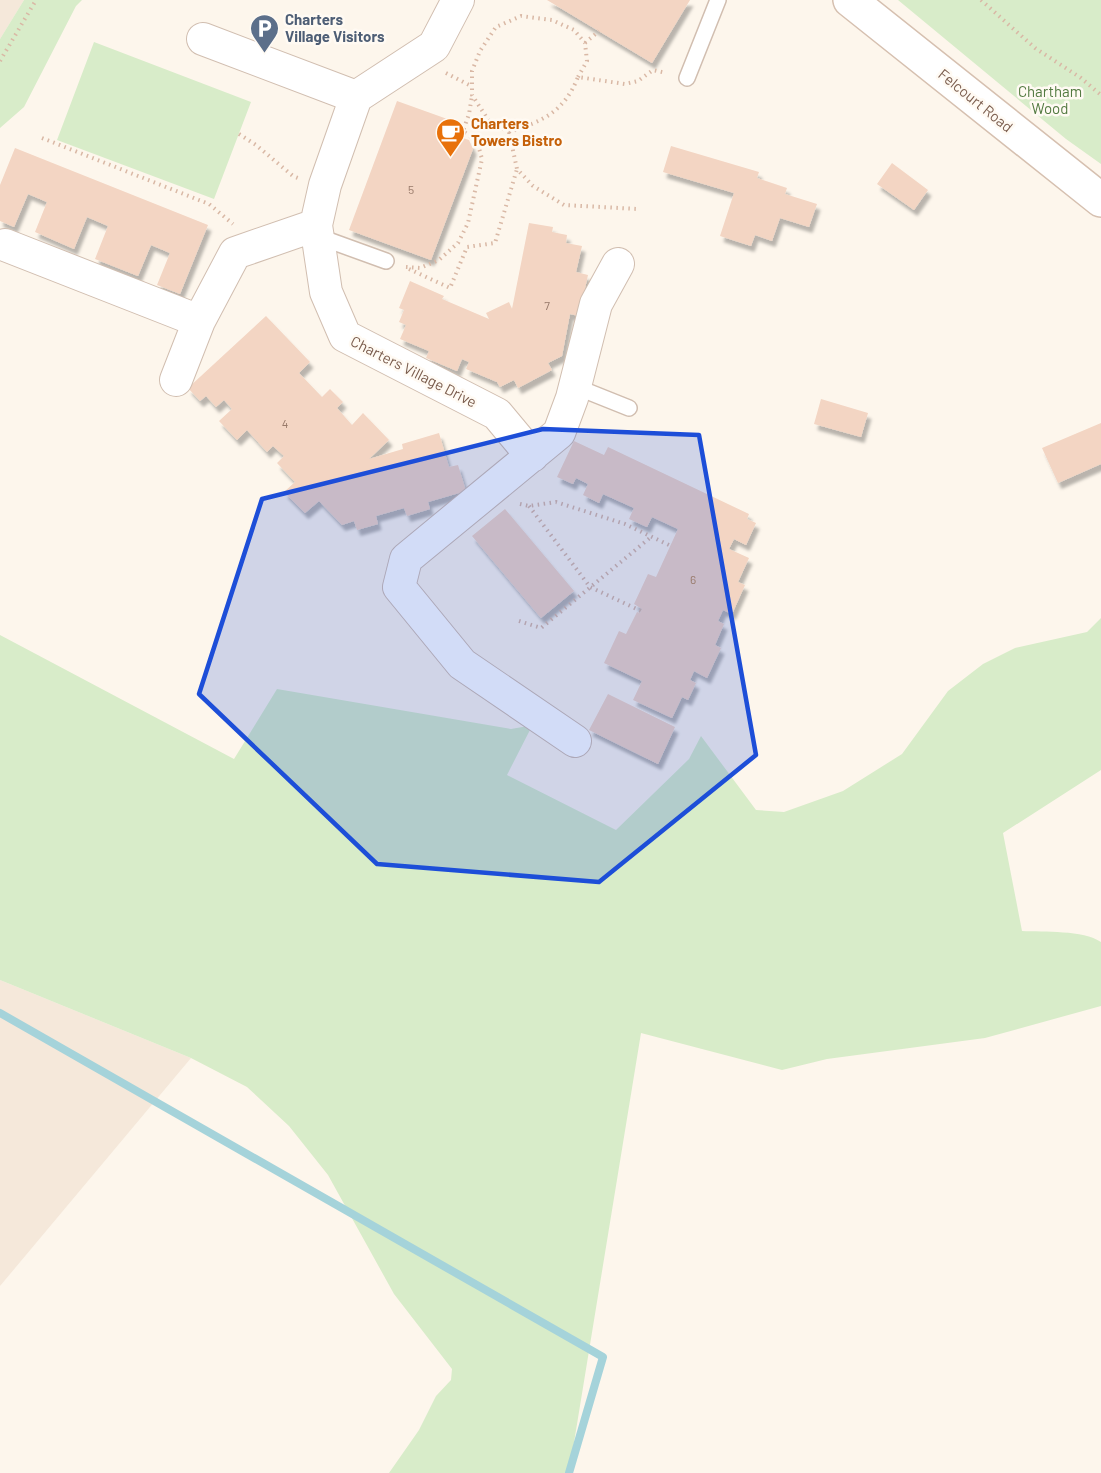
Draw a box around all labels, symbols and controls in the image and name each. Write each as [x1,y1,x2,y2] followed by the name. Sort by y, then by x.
[285,10,385,45] place label: Charters Village Visitors
[248,12,280,54] parking icon: Charters Village Visitors
[935,64,1017,136] street label: Felcourt Road
[1018,82,1082,117] park label: Chartham Wood
[471,114,562,149] place label: Charters Towers Bistro
[434,116,466,158] cafe icon: Charters Towers Bistro
[408,182,414,196] house number: 5
[544,298,550,312] house number: 7
[348,331,480,411] street label: Charters Village Drive
[282,416,288,430] house number: 4
[690,572,696,586] house number: 6

